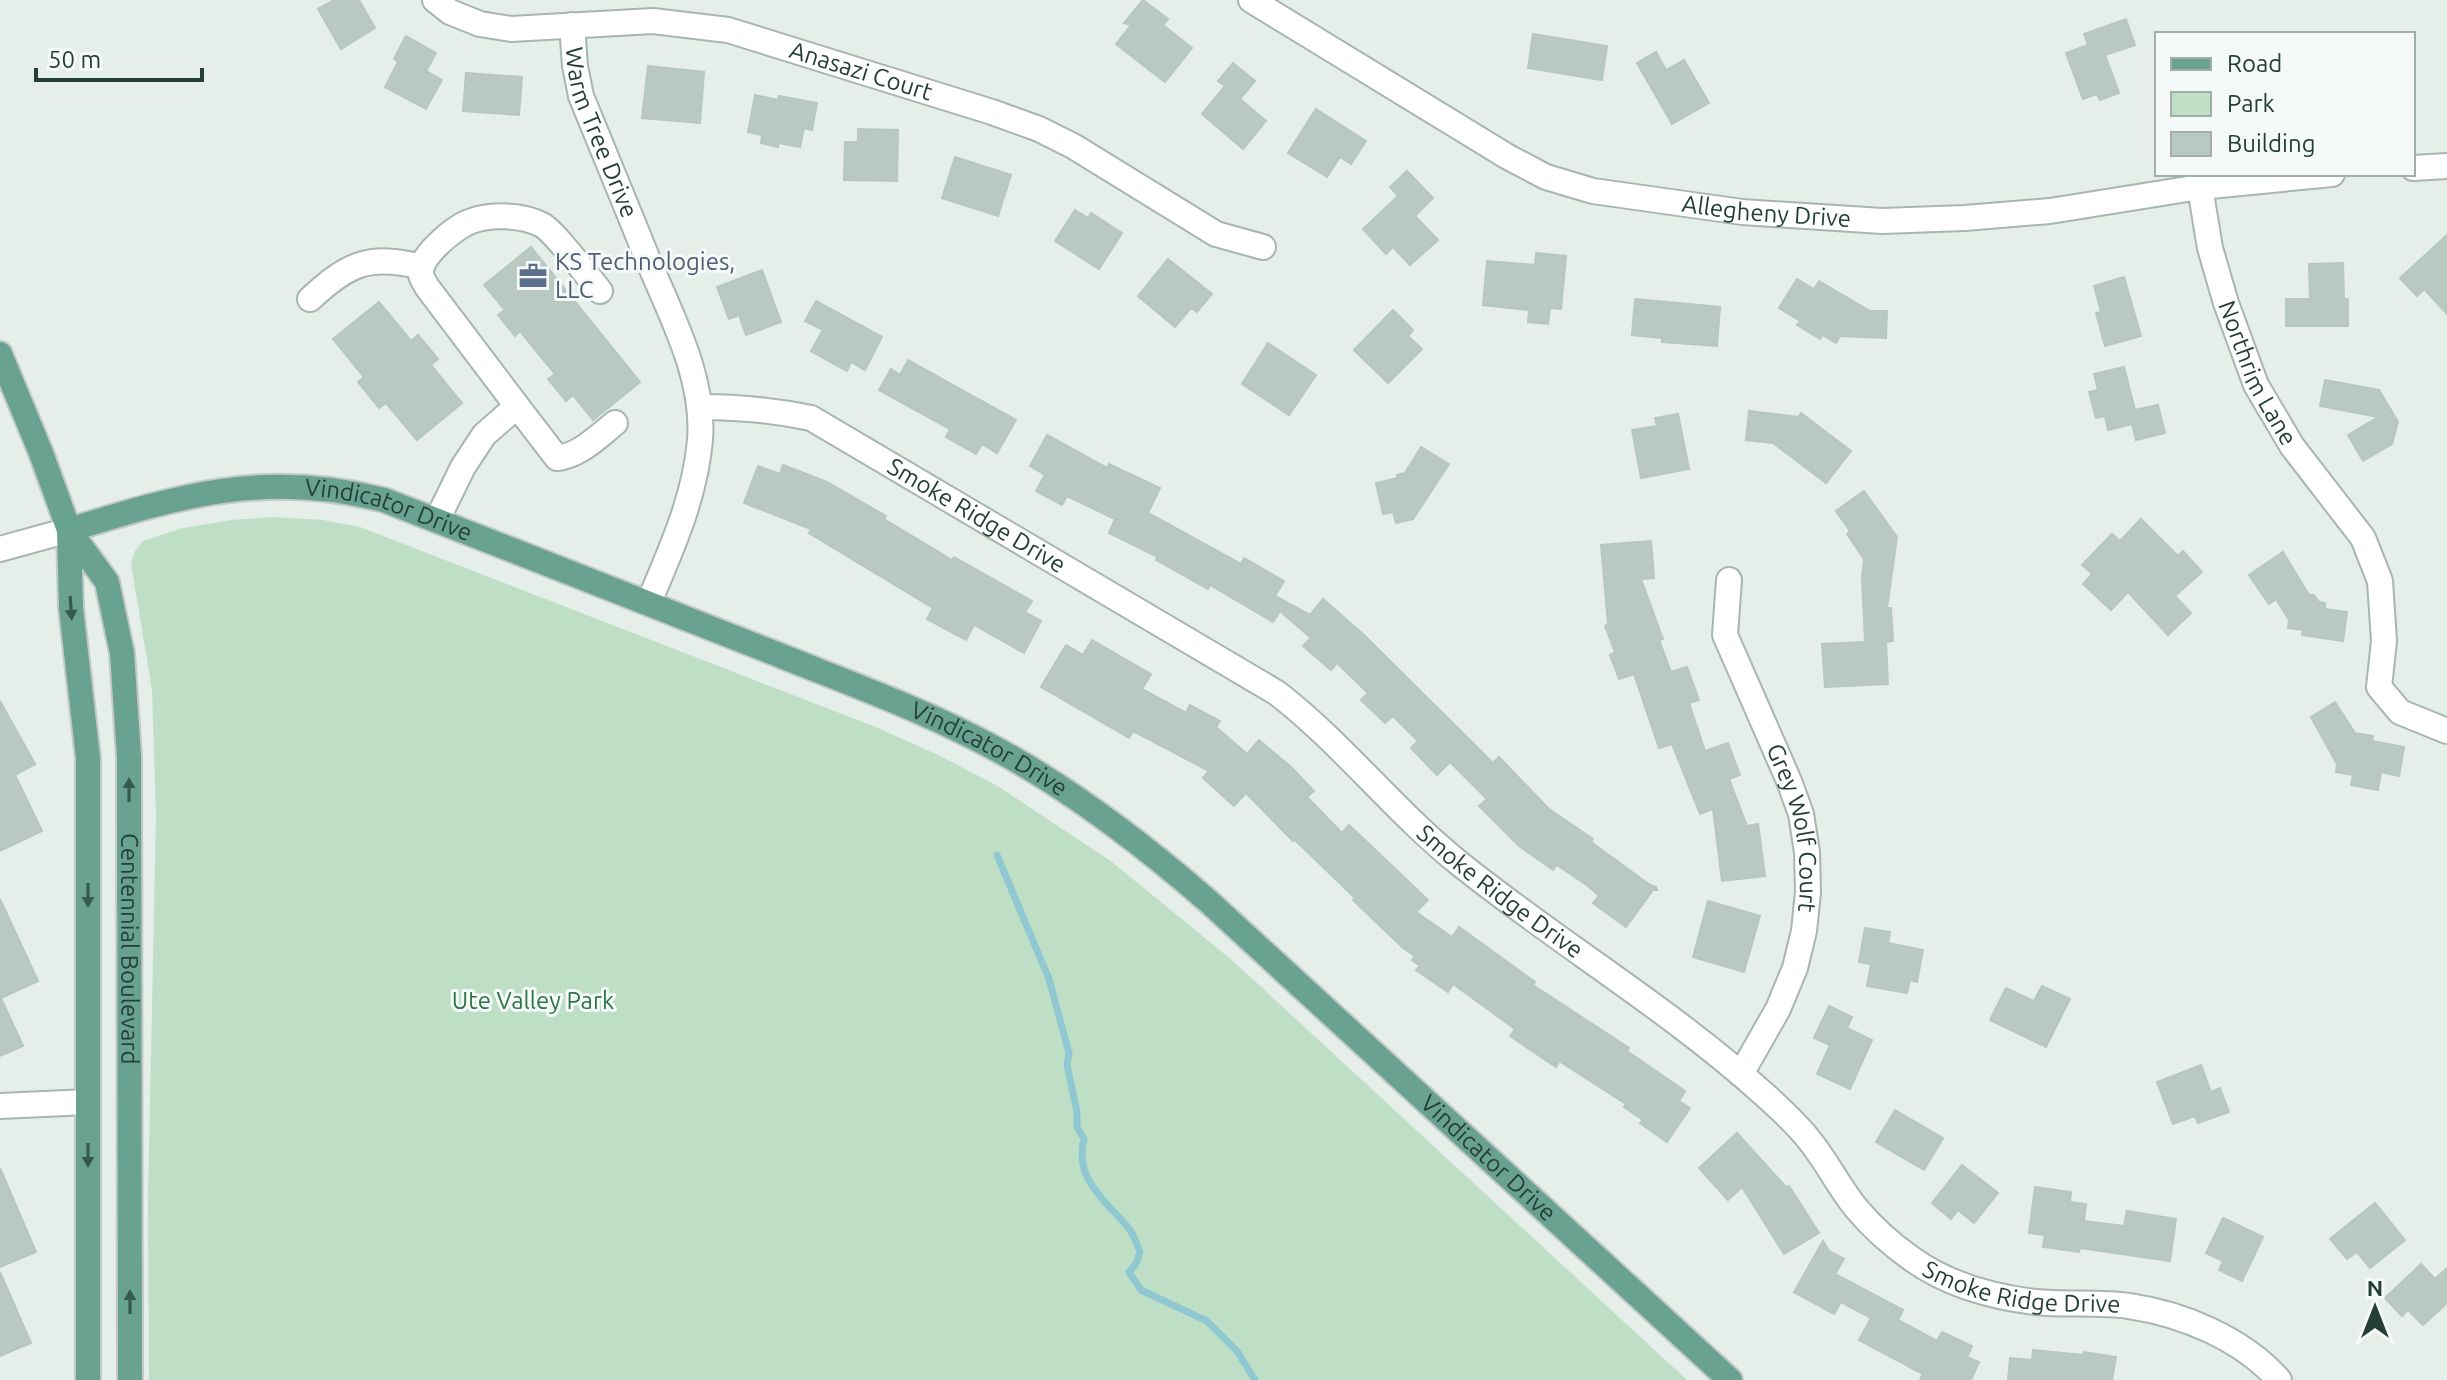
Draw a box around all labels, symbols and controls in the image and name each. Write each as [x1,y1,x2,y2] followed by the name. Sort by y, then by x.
[36,32,202,82] scale bar
[2155,32,2415,176] legend
[787,36,936,106] street label: Anasazi Court
[48,46,101,73] text: 50 m
[561,46,643,221] street label: Warm Tree Drive
[2227,50,2282,77] text: Road
[2227,90,2275,117] text: Park
[2227,130,2315,157] text: Building
[1680,190,1852,232] street label: Allegheny Drive
[555,248,735,303] place label: KS Technologies, LLC
[518,261,548,291] office icon: KS Technologies, LLC
[2213,297,2302,450] street label: Northrim Lane
[883,452,1071,578] street label: Smoke Ridge Drive
[304,473,476,546] street label: Vindicator Drive
[65,596,78,621] one-way arrow
[907,696,1073,801] street label: Vindicator Drive
[1761,740,1822,914] street label: Grey Wolf Court
[123,777,135,802] one-way arrow
[1412,819,1588,964] street label: Smoke Ridge Drive
[116,833,143,1064] street label: Centennial Boulevard
[82,883,94,908] one-way arrow
[452,987,614,1014] park label: Ute Valley Park
[1415,1089,1562,1226] street label: Vindicator Drive
[82,1143,94,1168] one-way arrow
[1918,1255,2121,1318] street label: Smoke Ridge Drive
[2335,1268,2415,1348] north arrow
[2367,1275,2383,1300] text: N
[124,1289,136,1314] one-way arrow

